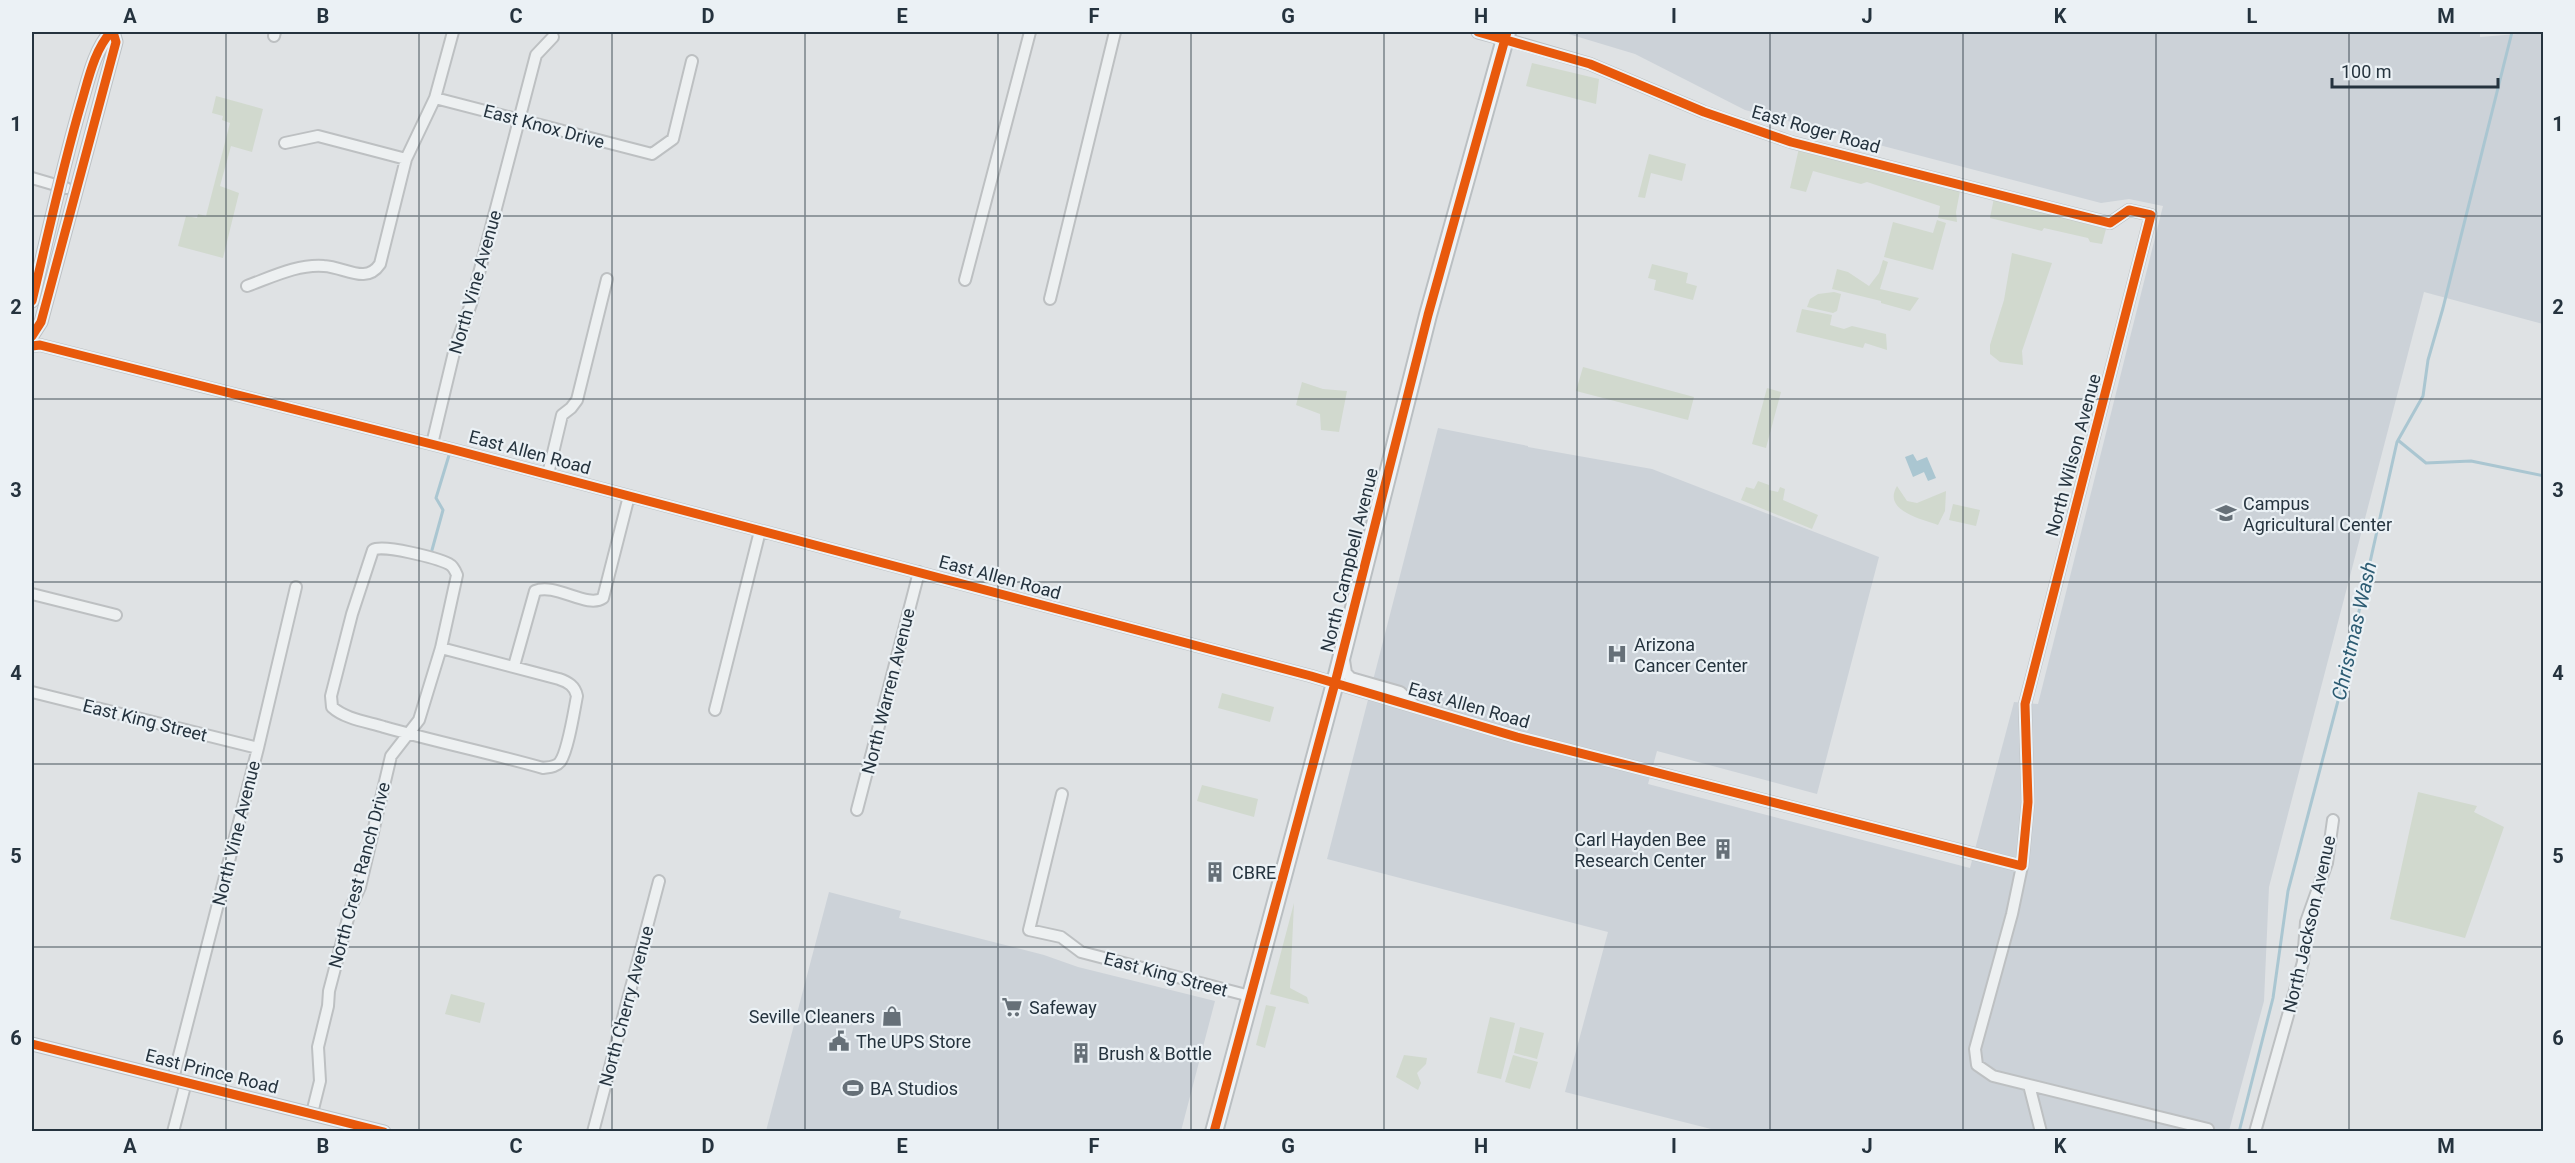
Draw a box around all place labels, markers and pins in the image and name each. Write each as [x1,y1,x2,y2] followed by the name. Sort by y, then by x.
[2243,493,2392,535] place label: Campus Agricultural Center
[2214,501,2238,525] school or university icon: Campus Agricultural Center
[1634,634,1748,676] place label: Arizona Cancer Center
[1605,642,1629,666] hospital icon: Arizona Cancer Center
[1574,829,1706,871] place label: Carl Hayden Bee Research Center
[1711,837,1735,861] building icon: Carl Hayden Bee Research Center
[1203,860,1227,884] building icon: CBRE
[1232,862,1276,883] place label: CBRE
[1000,995,1024,1019] supermarket icon: Safeway
[1029,997,1097,1018] place label: Safeway
[880,1004,904,1028] shop icon: Seville Cleaners
[749,1006,875,1027] place label: Seville Cleaners
[827,1029,851,1053] public building icon: The UPS Store
[856,1031,971,1052] place label: The UPS Store
[1069,1041,1093,1065] building icon: Brush & Bottle
[1098,1043,1212,1064] place label: Brush & Bottle
[841,1076,865,1100] sports icon: BA Studios
[870,1078,958,1099] place label: BA Studios

